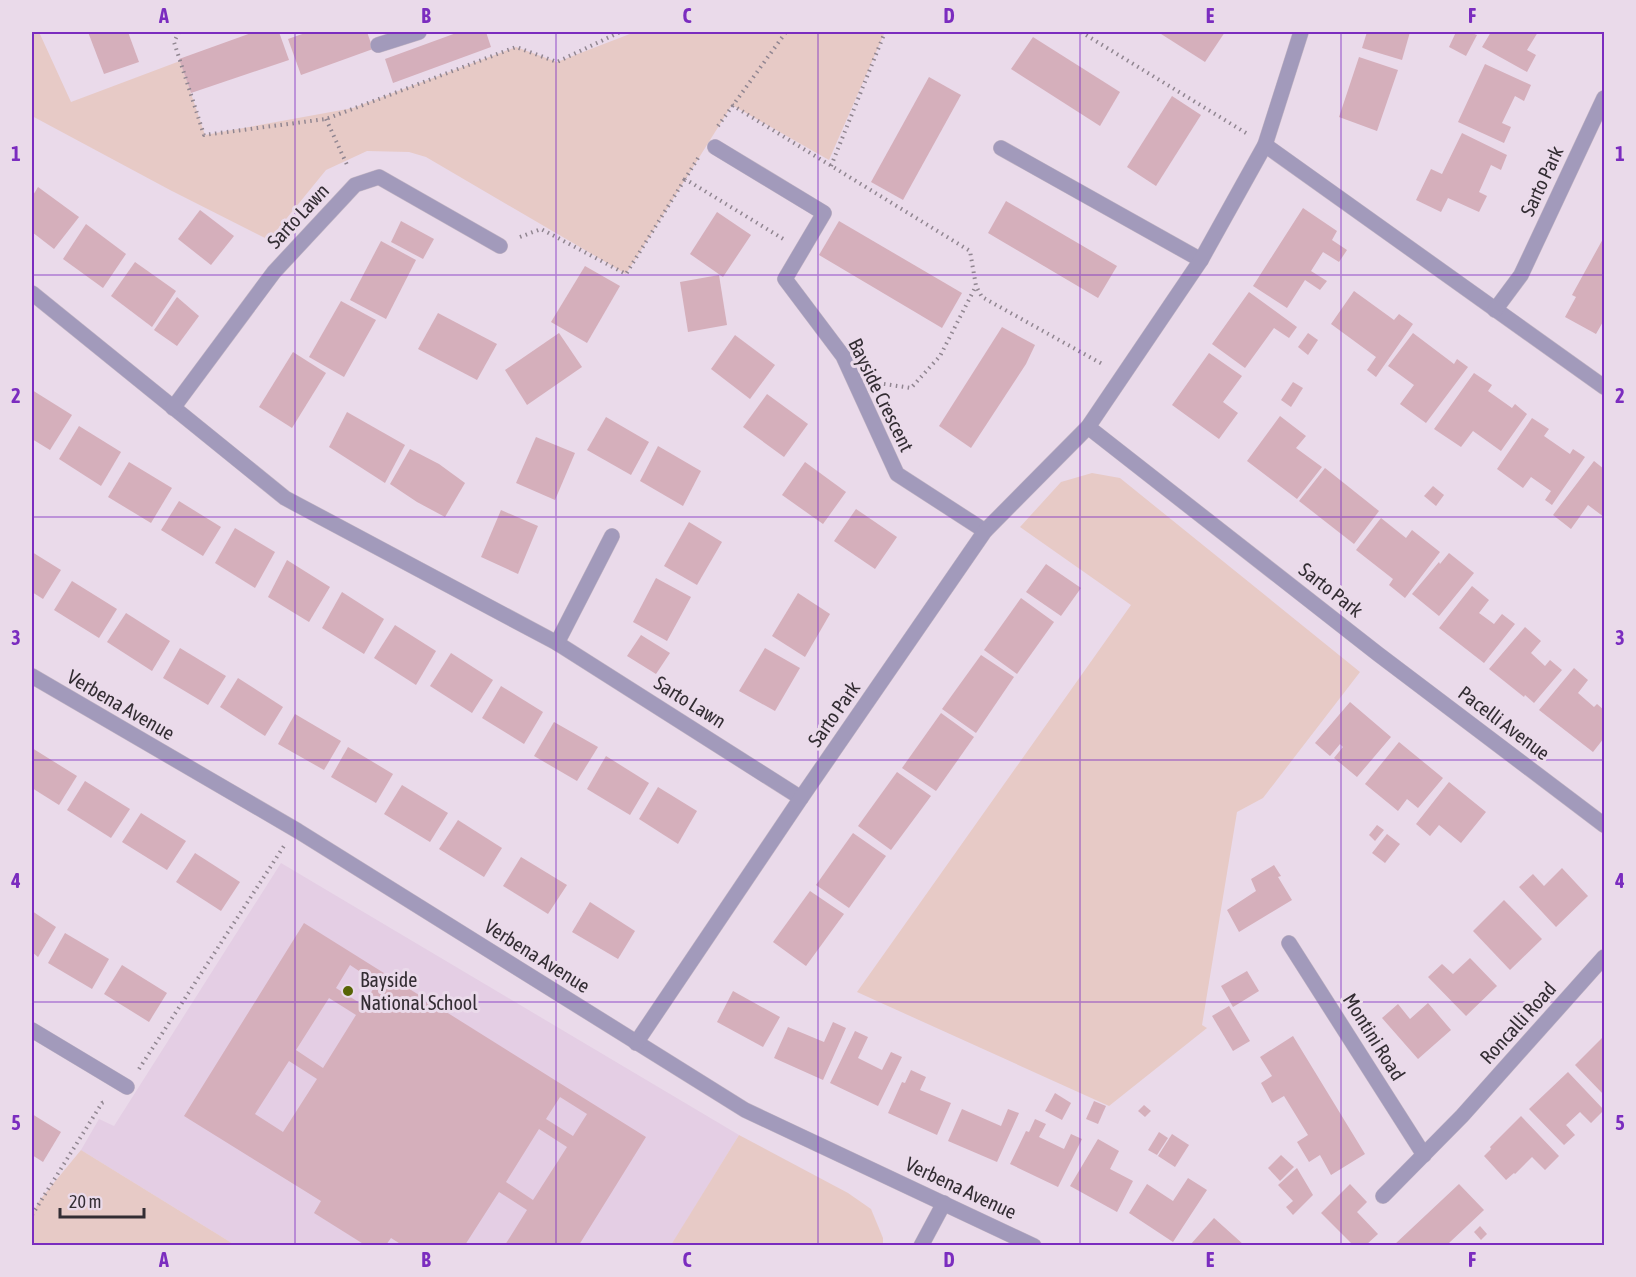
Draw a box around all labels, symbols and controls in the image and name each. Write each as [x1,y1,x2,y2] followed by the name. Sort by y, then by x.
[158,4,169,27] text: A
[421,4,431,27] text: B
[683,4,692,27] text: C
[943,4,955,27] text: D
[1206,4,1215,27] text: E
[1468,4,1476,27] text: F
[11,142,21,165] text: 1
[1515,142,1568,219] street label: Sarto Park
[1615,142,1625,165] text: 1
[262,179,333,253] street label: Sarto Lawn
[844,334,919,455] street label: Bayside Crescent
[11,384,21,407] text: 2
[1615,384,1625,407] text: 2
[1295,558,1368,622] street label: Sarto Park
[11,626,21,649] text: 3
[1615,626,1625,649] text: 3
[64,665,179,744] street label: Verbena Avenue
[650,671,730,732] street label: Sarto Lawn
[803,676,864,751] street label: Sarto Park
[1454,681,1555,764] street label: Pacelli Avenue
[10,869,21,892] text: 4
[1614,869,1625,892] text: 4
[480,914,594,997] street label: Verbena Avenue
[360,968,478,1014] place label: Bayside National School
[1475,977,1560,1068] street label: Roncalli Road
[341,984,355,998] marker: Bayside National School
[1339,989,1410,1084] street label: Montini Road
[11,1111,21,1134] text: 5
[1615,1111,1625,1134] text: 5
[902,1152,1020,1223] street label: Verbena Avenue
[60,1181,144,1219] scale bar
[69,1191,101,1212] text: 20 m
[158,1248,169,1271] text: A
[421,1248,431,1271] text: B
[683,1248,692,1271] text: C
[943,1248,955,1271] text: D
[1206,1248,1215,1271] text: E
[1468,1248,1476,1271] text: F

